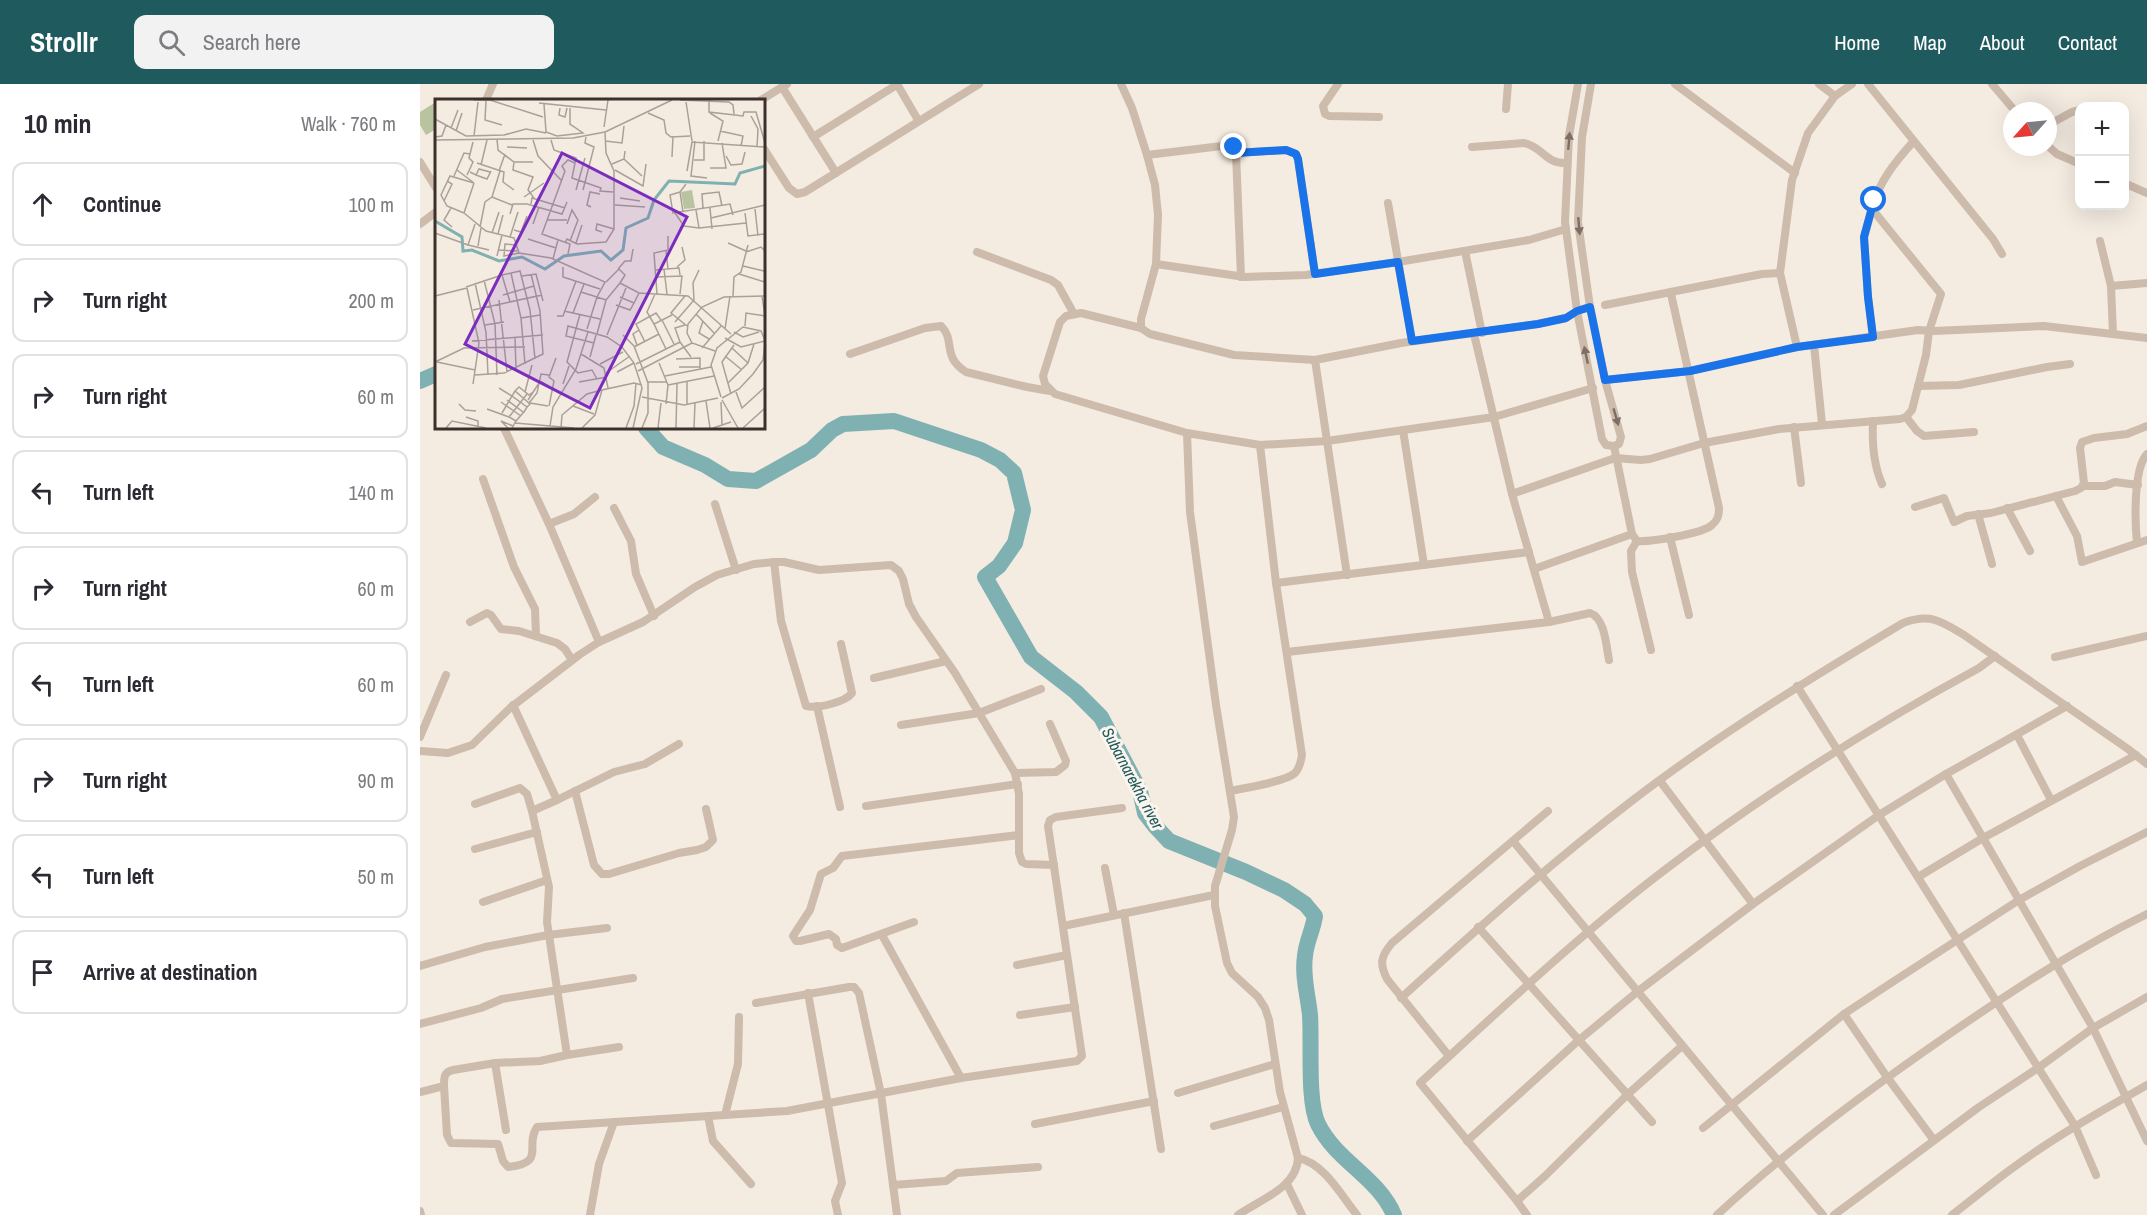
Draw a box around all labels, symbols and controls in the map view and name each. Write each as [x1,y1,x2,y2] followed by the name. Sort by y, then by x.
[134,15,554,69] search box
[30,23,98,61] text: Strollr
[155,26,188,59] icon: search
[203,27,301,57] text: Search here
[1834,28,1880,57] text: Home
[1913,28,1947,57] text: Map
[1980,28,2025,57] text: About
[2058,28,2117,57] text: Contact
[435,99,765,429] inset map
[2003,102,2057,156] north arrow
[2075,102,2129,210] map controls
[2075,102,2129,156] button: +
[24,106,92,141] text: 10 min
[301,110,396,137] text: Walk · 760 m
[1564,131,1574,150] one-way arrow
[1220,133,1246,159] route end
[2075,156,2129,210] button: −
[1860,186,1886,212] route start
[26,188,59,221] icon: ahead
[83,189,161,219] text: Continue
[348,191,394,218] text: 100 m
[1574,216,1584,235] one-way arrow
[26,284,59,317] icon: right
[83,285,167,315] text: Turn right
[348,287,394,314] text: 200 m
[1581,346,1591,364] one-way arrow
[26,380,59,413] icon: right
[83,381,167,411] text: Turn right
[358,383,394,410] text: 60 m
[1612,408,1621,426] one-way arrow
[26,476,59,509] icon: left
[83,477,154,507] text: Turn left
[348,479,394,506] text: 140 m
[26,572,59,605] icon: right
[83,573,167,603] text: Turn right
[358,575,394,602] text: 60 m
[26,668,59,701] icon: left
[83,669,154,699] text: Turn left
[358,671,394,698] text: 60 m
[1097,723,1169,833] water label: Subarnarekha river
[26,764,59,797] icon: right
[83,765,167,795] text: Turn right
[358,767,394,794] text: 90 m
[26,860,59,893] icon: left
[83,861,154,891] text: Turn left
[358,863,394,890] text: 50 m
[26,956,59,989] icon: arrive
[83,957,257,987] text: Arrive at destination

